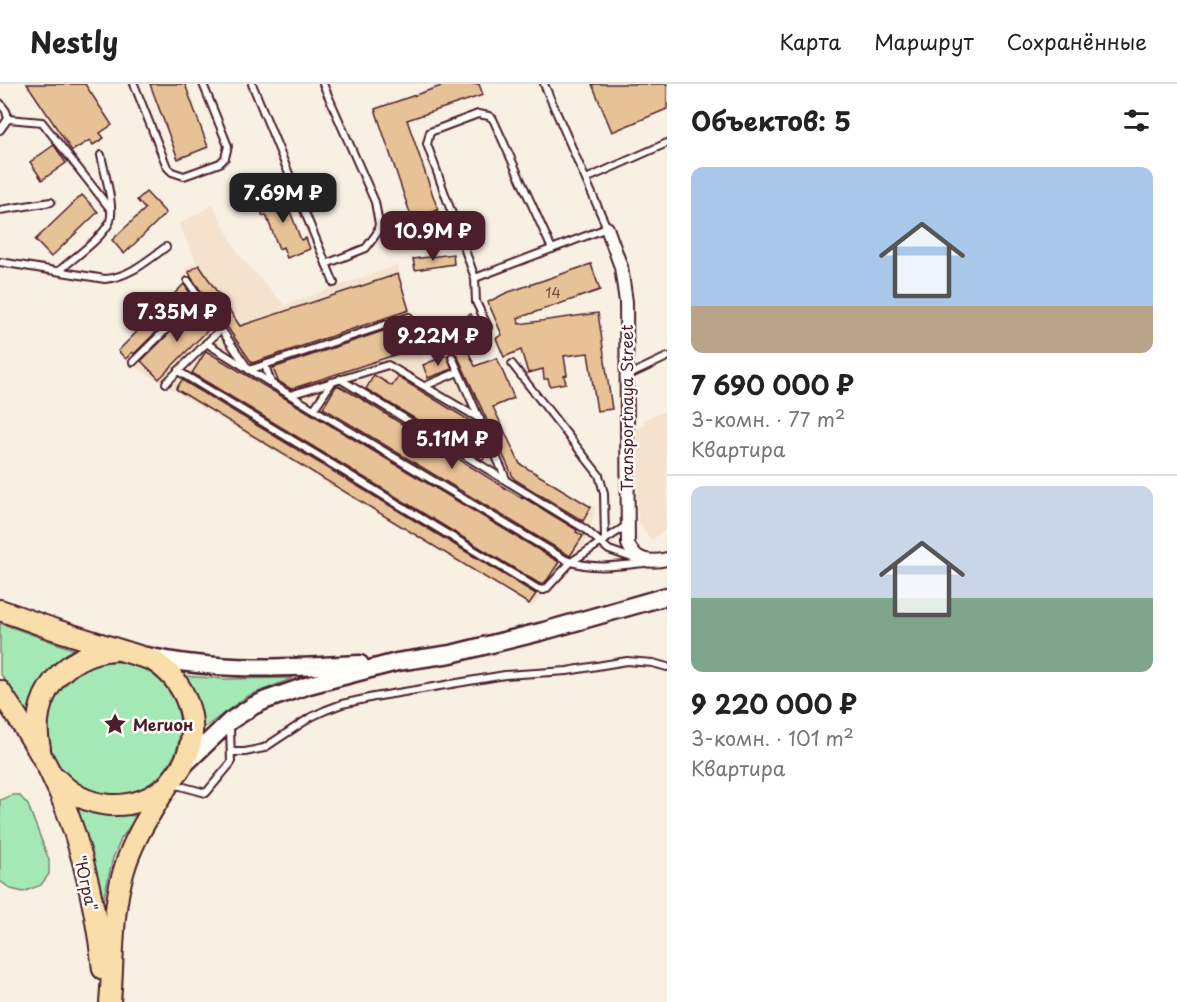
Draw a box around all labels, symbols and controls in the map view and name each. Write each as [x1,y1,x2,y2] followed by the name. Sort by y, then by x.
[30,20,118,63] text: Nestly
[780,25,841,57] text: Карта
[874,25,974,57] text: Маршрут
[1007,25,1147,57] text: Сохранённые
[691,101,851,140] text: Объектов: 5
[1120,104,1153,137] icon: filters
[228,173,338,224] pin: 7.69M ₽
[244,177,322,207] text: 7.69M ₽
[868,206,976,314] icon: home
[378,211,488,262] pin: 10.9M ₽
[394,215,472,245] text: 10.9M ₽
[545,282,561,303] house number: 14
[122,292,232,343] pin: 7.35M ₽
[137,296,217,326] text: 7.35M ₽
[383,316,493,367] pin: 9.22M ₽
[397,320,479,350] text: 9.22M ₽
[614,324,638,491] street label: Transportnaya Street
[691,365,854,404] text: 7 690 000 ₽
[691,404,845,434] text: 3-комн. · 77 m²
[397,419,507,470] pin: 5.11M ₽
[416,423,488,453] text: 5.11M ₽
[691,434,785,464] text: Квартира
[868,525,976,633] icon: home
[691,684,857,723] text: 9 220 000 ₽
[102,711,128,737] place icon: Мегион
[133,712,193,736] place label: Мегион
[691,723,854,753] text: 3-комн. · 101 m²
[691,753,785,783] text: Квартира
[69,853,105,913] street label: "Югра"

